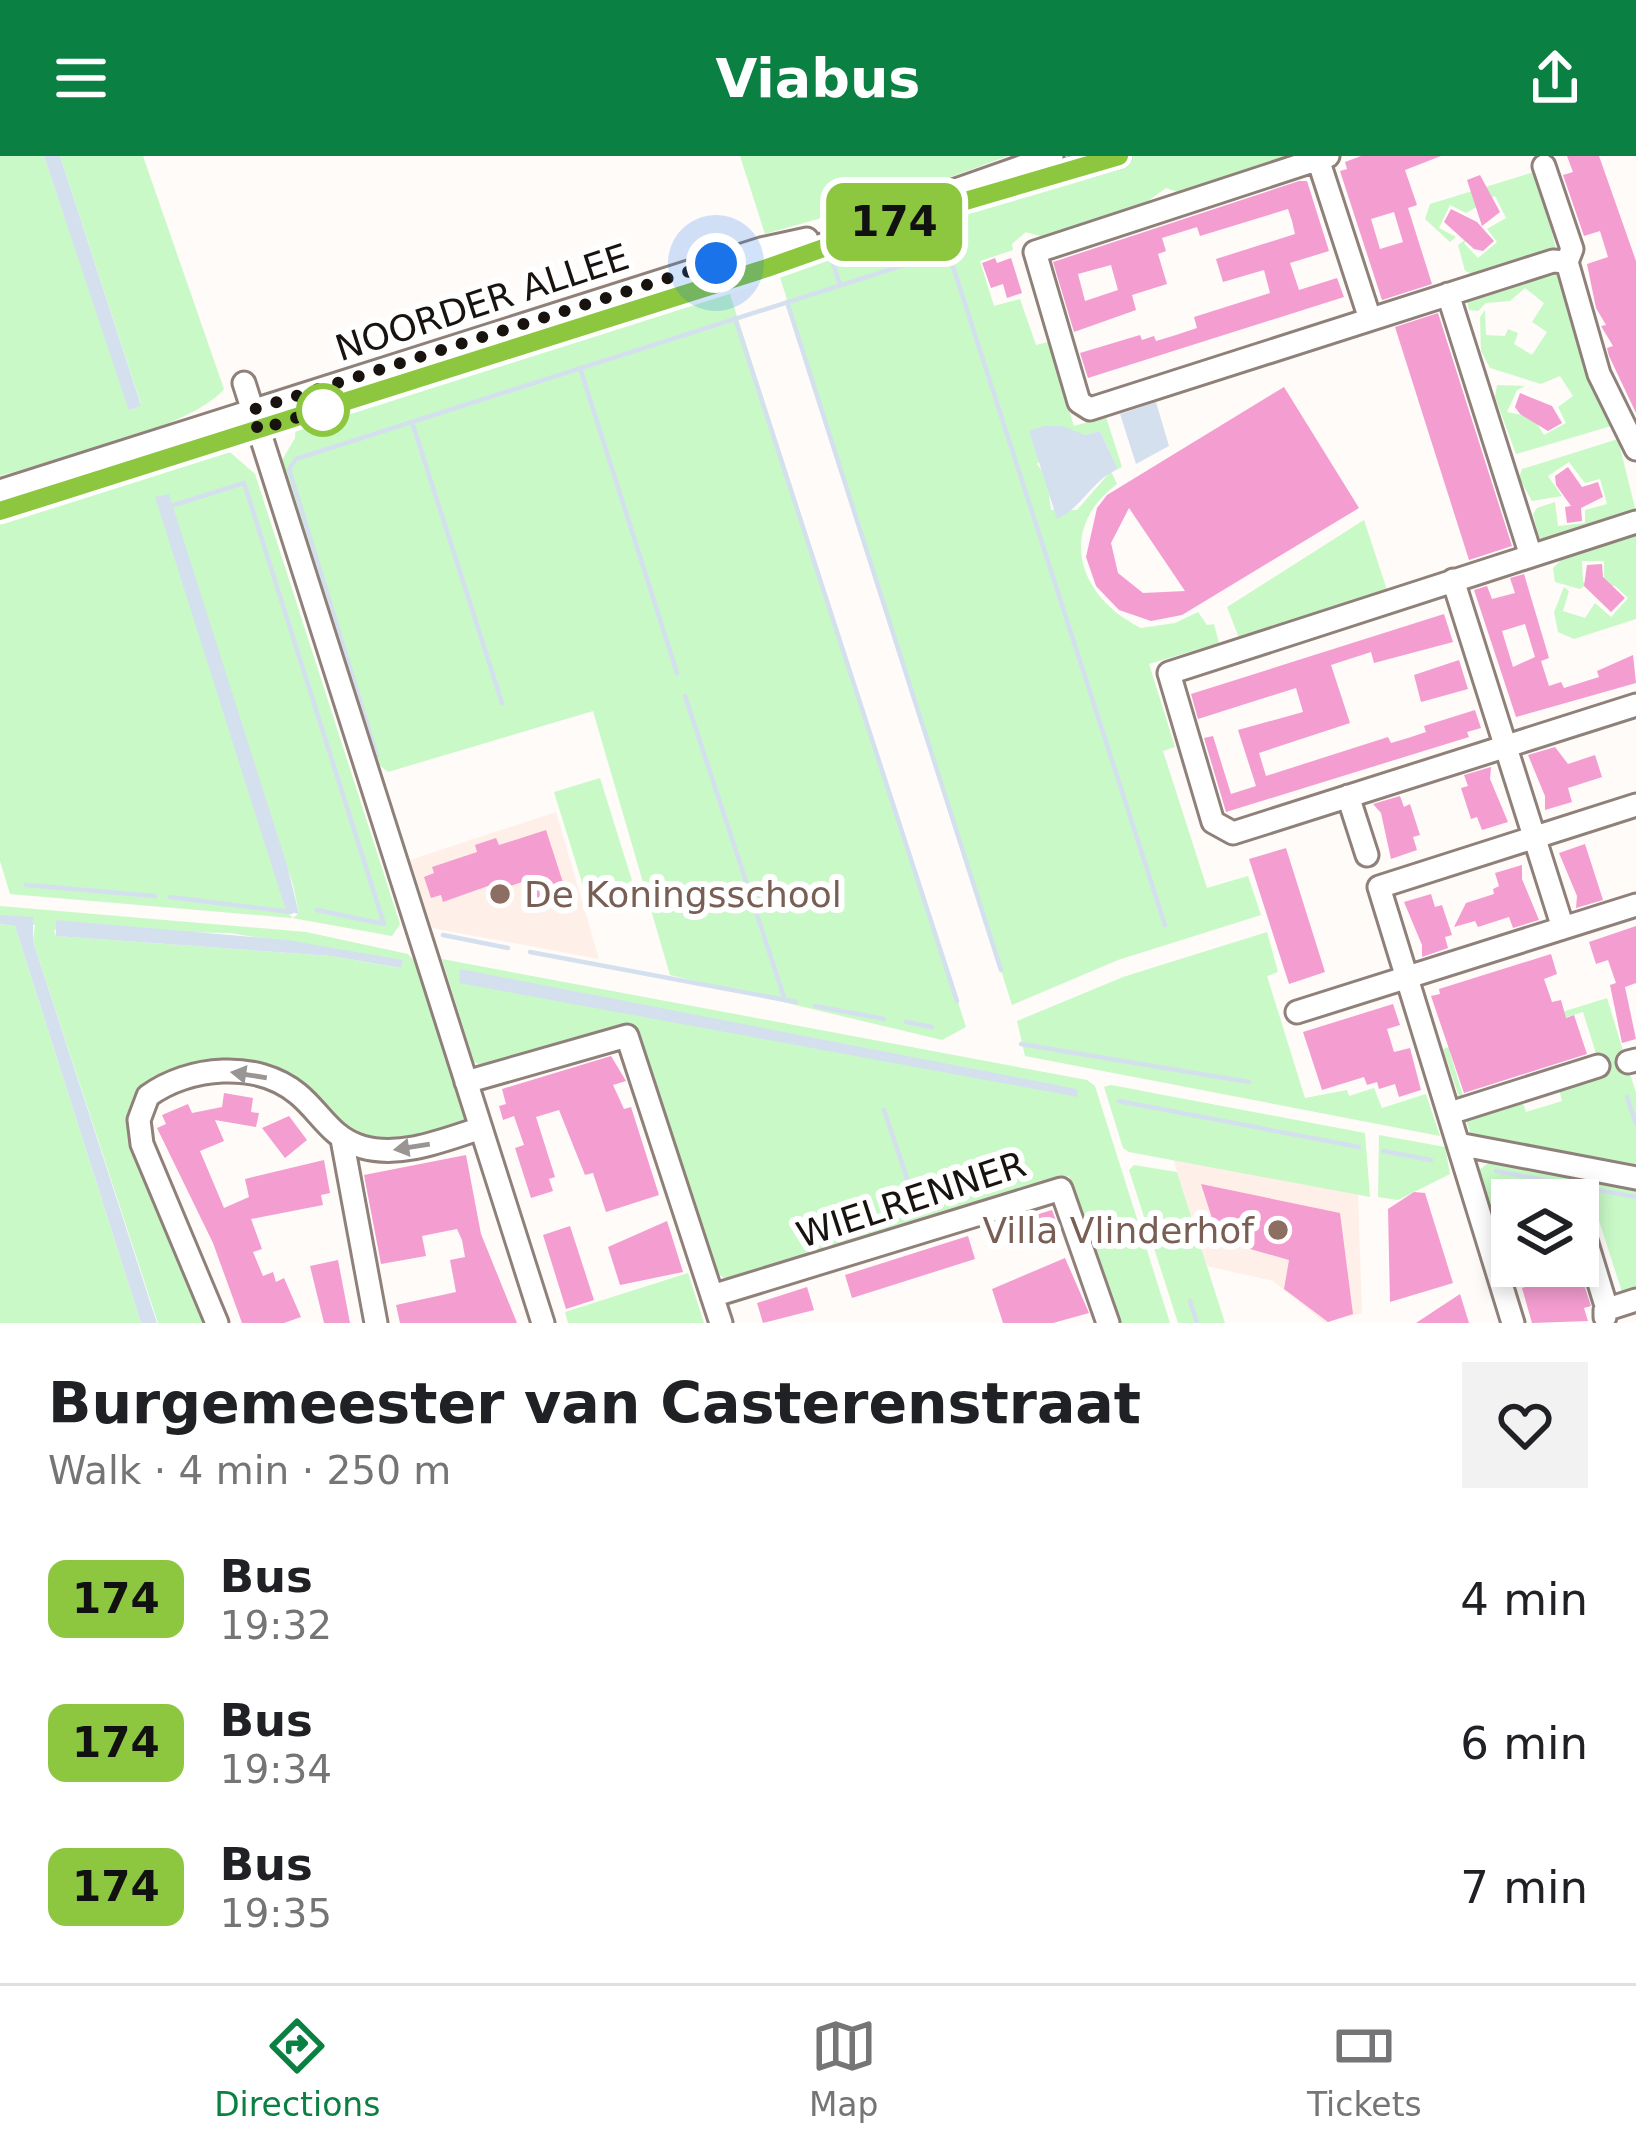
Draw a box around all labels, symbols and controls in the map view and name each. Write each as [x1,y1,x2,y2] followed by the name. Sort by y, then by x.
[48,45,114,111] icon: menu
[1522,45,1588,111] icon: share
[715,47,921,110] text: Viabus
[825,183,963,261] line badge: 174
[850,197,938,246] text: 174
[686,233,746,293] your location
[330,236,634,369] street label: NOORDER ALLEE
[298,385,348,435] unlabelled marker
[524,874,842,915] place label: De Koningsschool
[487,881,513,907] marker: De Koningsschool
[229,1066,267,1084] one-way arrow
[392,1138,430,1156] one-way arrow
[791,1143,1031,1256] street label: WIELRENNER
[1491,1179,1599,1287] map controls
[1491,1179,1599,1287] button: layers
[983,1210,1255,1251] place label: Villa Vlinderhof
[1265,1217,1291,1243] marker: Villa Vlinderhof
[1462,1362,1588,1488] button: heart
[48,1370,1141,1436] text: Burgemeester van Casterenstraat
[48,1448,451,1493] text: Walk · 4 min · 250 m
[220,1550,313,1603] text: Bus
[1460,1573,1588,1626] text: 4 min
[72,1574,160,1623] text: 174
[220,1603,332,1648] text: 19:32
[220,1694,313,1747] text: Bus
[1460,1717,1588,1770] text: 6 min
[72,1718,160,1767] text: 174
[220,1747,332,1792] text: 19:34
[220,1838,313,1891] text: Bus
[1460,1861,1588,1914] text: 7 min
[72,1862,160,1911] text: 174
[220,1891,332,1936] text: 19:35
[214,2013,380,2124] tab: Directions
[809,2013,879,2124] tab: Map
[1307,2013,1422,2124] tab: Tickets

